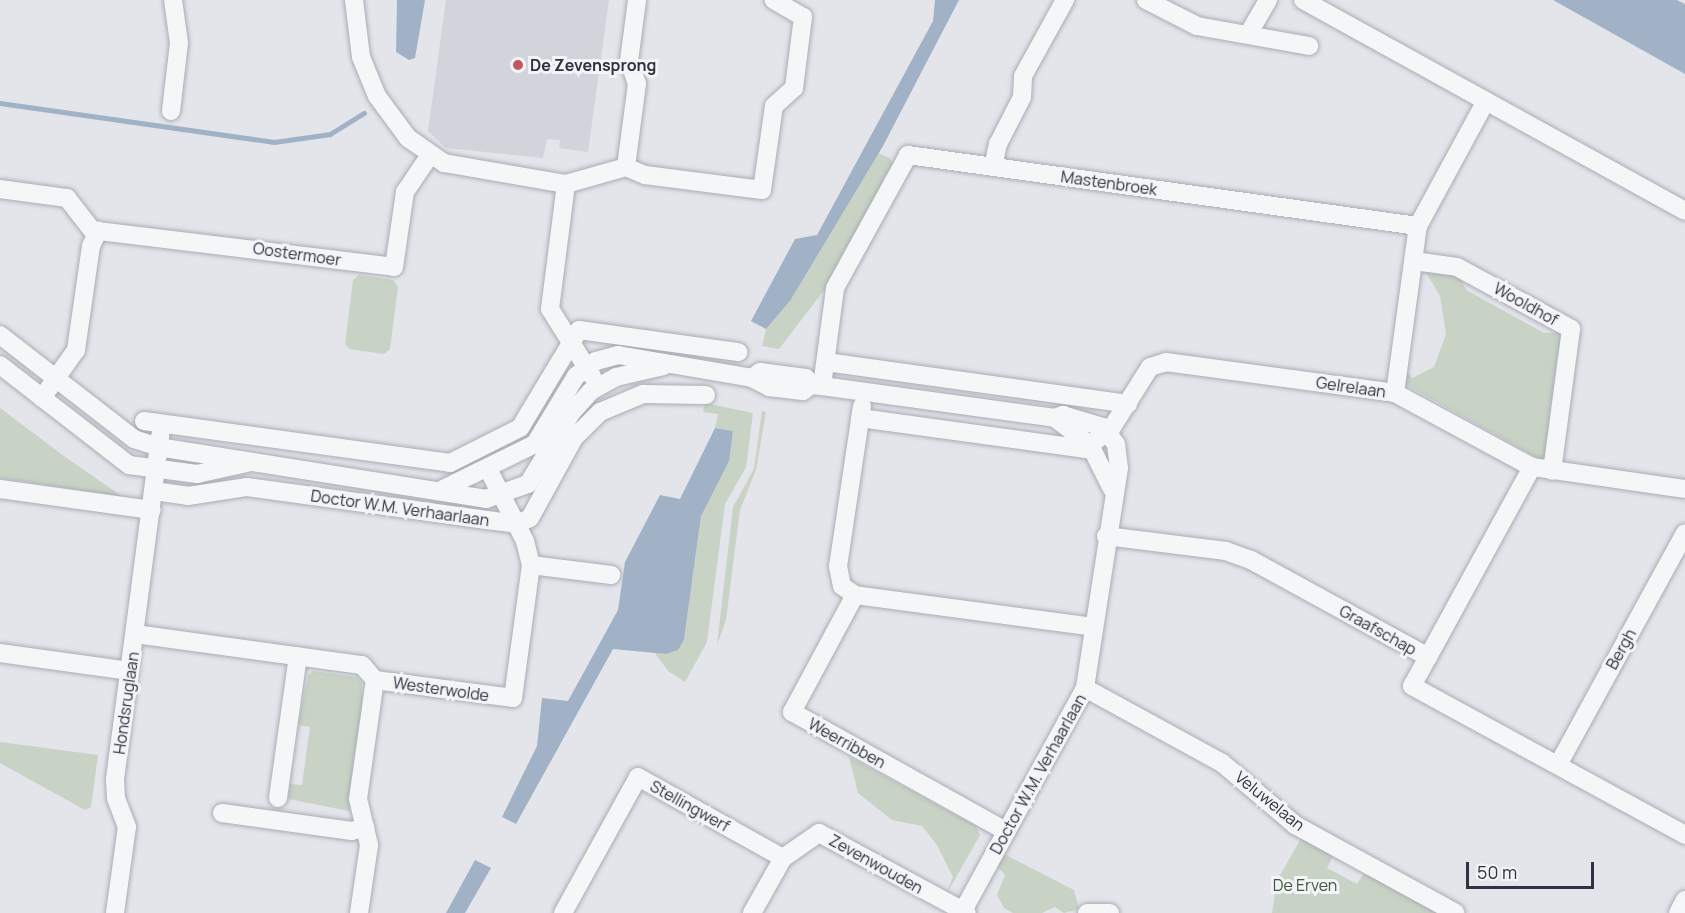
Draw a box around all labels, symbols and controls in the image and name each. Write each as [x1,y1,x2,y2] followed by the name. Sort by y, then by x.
[530,55,656,75] place label: De Zevensprong
[511,58,525,72] marker: De Zevensprong
[1060,167,1158,199] street label: Mastenbroek
[252,238,342,270] street label: Oostermoer
[1490,278,1562,330] street label: Wooldhof
[1315,373,1387,401] street label: Gelrelaan
[309,486,491,530] street label: Doctor W.M. Verhaarlaan
[1336,601,1420,659] street label: Graafschap
[1602,625,1640,673] street label: Bergh
[109,650,143,756] street label: Hondsruglaan
[392,673,490,705] street label: Westerwolde
[986,691,1090,857] street label: Doctor W.M. Verhaarlaan
[805,714,889,772] street label: Weerribben
[1231,767,1309,835] street label: Veluwelaan
[647,776,733,836] street label: Stellingwerf
[826,830,926,898] street label: Zevenwouden
[1469,850,1596,888] scale bar
[1477,860,1517,884] text: 50 m
[1273,875,1337,895] park label: De Erven

